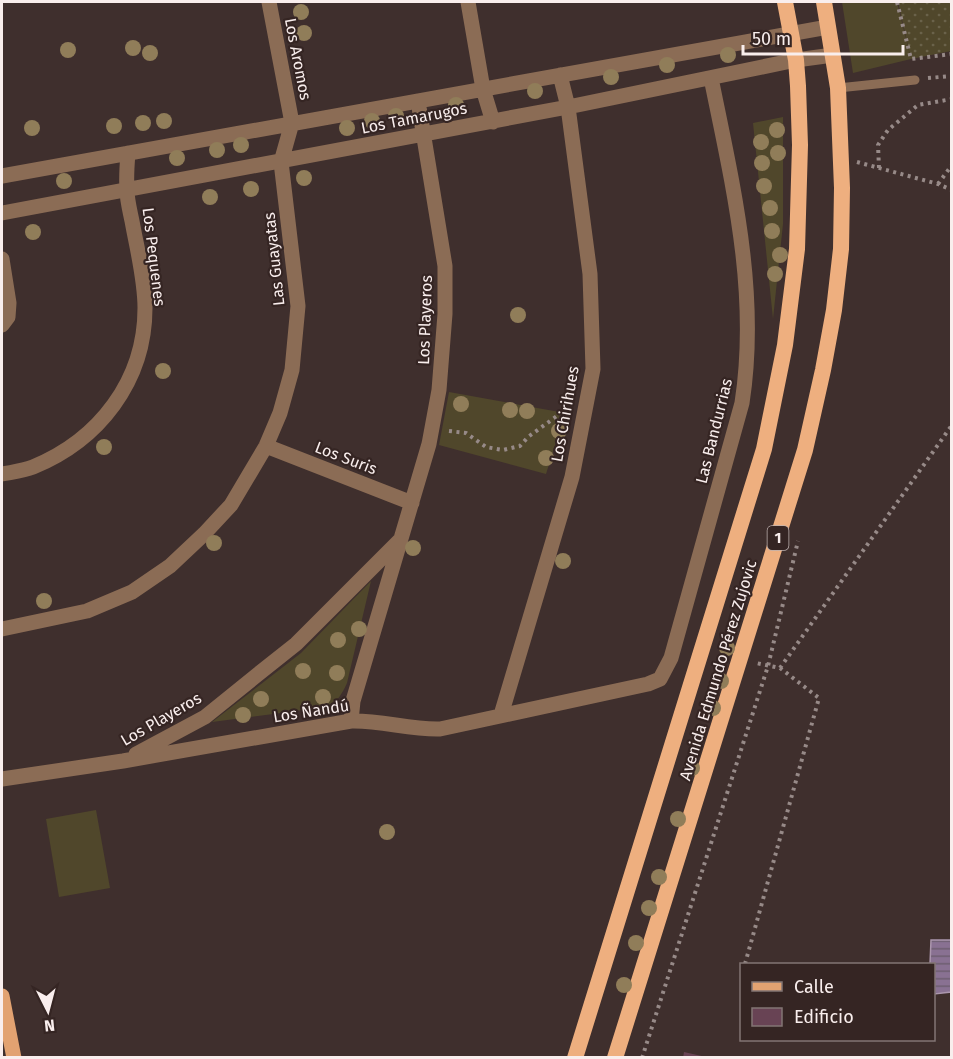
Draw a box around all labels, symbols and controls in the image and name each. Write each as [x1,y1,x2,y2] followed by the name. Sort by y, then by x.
[281,16,315,102] street label: Los Aromos
[743,18,904,56] scale bar
[752,28,791,50] text: 50 m
[359,98,469,138] street label: Los Tamarugos
[139,207,169,307] street label: Los Pequenes
[260,211,288,307] street label: Las Guayatas
[414,275,436,365] street label: Los Playeros
[547,365,583,463] street label: Los Chirihues
[692,376,736,486] street label: Las Bandurrias
[312,438,380,478] street label: Los Suris
[768,526,788,550] road number: 1
[675,557,761,783] street label: Avenida Edmundo Pérez Zujovic
[117,688,205,750] street label: Los Playeros
[272,696,350,726] street label: Los Ñandú
[740,963,935,1041] legend
[794,976,834,998] text: Calle
[18,981,78,1041] north arrow
[794,1006,854,1028] text: Edificio
[43,1015,56,1035] text: N

